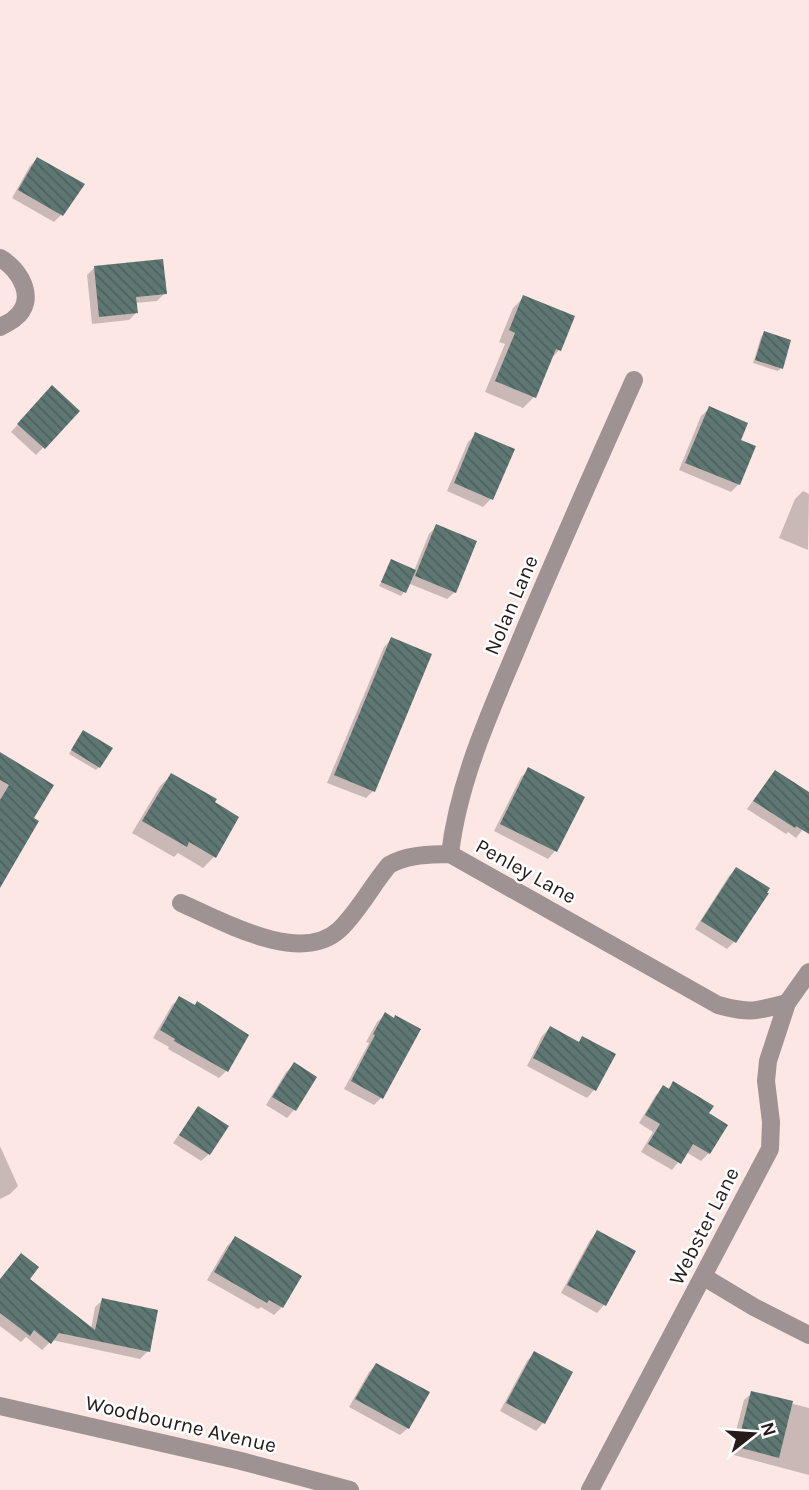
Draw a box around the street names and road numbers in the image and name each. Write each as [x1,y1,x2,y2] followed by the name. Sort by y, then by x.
[479,552,543,658] street label: Nolan Lane
[471,834,581,908] street label: Penley Lane
[664,1163,744,1289] street label: Webster Lane
[83,1390,279,1458] street label: Woodbourne Avenue

